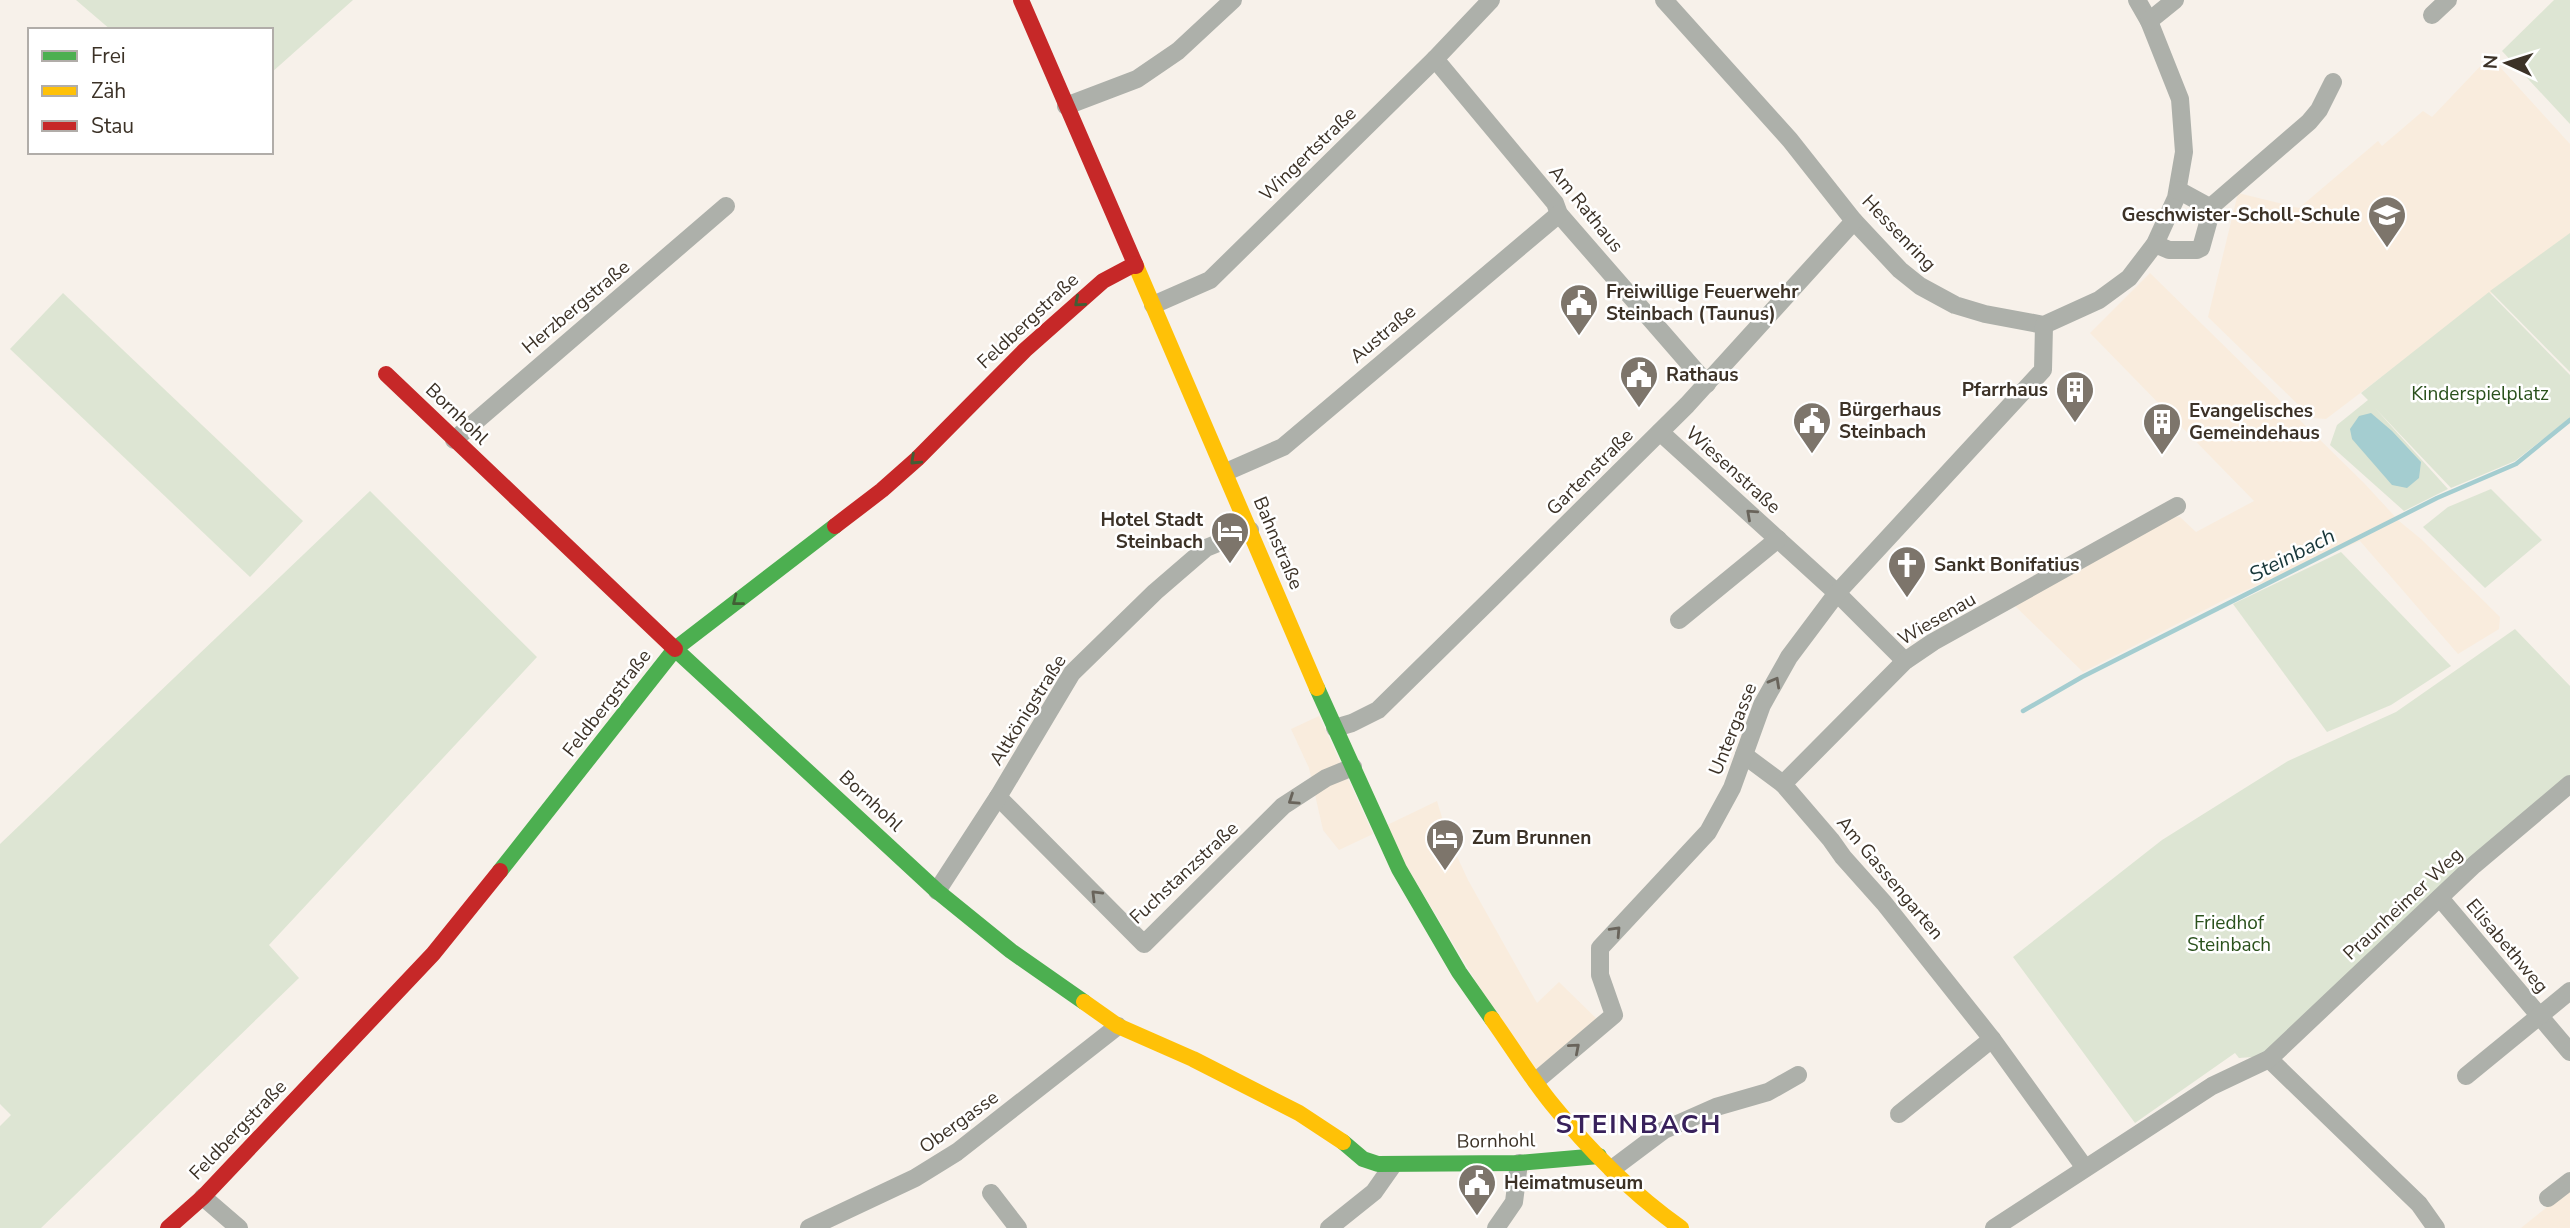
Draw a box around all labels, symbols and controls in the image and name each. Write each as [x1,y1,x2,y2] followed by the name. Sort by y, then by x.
[28,28,273,154] legend
[2472,28,2542,98] north arrow
[91,42,126,70] text: Frei
[2478,54,2505,70] text: N
[91,77,126,105] text: Zäh
[1254,101,1362,207] street label: Wingertstraße
[91,112,134,140] text: Stau
[1543,160,1629,258] street label: Am Rathaus
[1856,189,1942,277] street label: Hessenring
[2366,194,2408,249] school or university icon: Geschwister-Scholl-Schule
[2122,202,2360,228] place label: Geschwister-Scholl-Schule
[517,254,635,360] street label: Herzbergstraße
[972,267,1084,375] street label: Feldbergstraße
[1606,279,1799,327] place label: Freiwillige Feuerwehr Steinbach (Taunus)
[1558,282,1600,337] public building icon: Freiwillige Feuerwehr Steinbach (Taunus)
[1074,294,1087,306] one-way arrow
[1344,299,1422,369] street label: Austraße
[1618,354,1660,409] public building icon: Rathaus
[1666,362,1738,388] place label: Rathaus
[2054,369,2096,424] building icon: Pfarrhaus
[420,377,495,451] street label: Bornhohl
[1962,377,2048,403] place label: Pfarrhaus
[2411,381,2549,407] park label: Kinderspielplatz
[1839,397,1941,445] place label: Bürgerhaus Steinbach
[2189,398,2320,446] place label: Evangelisches Gemeindehaus
[1791,400,1833,455] public building icon: Bürgerhaus Steinbach
[2141,401,2183,456] building icon: Evangelisches Gemeindehaus
[1680,420,1786,520] street label: Wiesenstraße
[1541,423,1639,521] street label: Gartenstraße
[910,451,923,464] one-way arrow
[1247,492,1309,594] street label: Bahnstraße
[1100,507,1204,555] place label: Hotel Stadt Steinbach
[1209,510,1251,565] hotel icon: Hotel Stadt Steinbach
[1746,510,1759,523] one-way arrow
[2244,521,2340,589] water label: Steinbach
[1886,544,1928,599] church icon: Sankt Bonifatius
[1934,552,2079,578] place label: Sankt Bonifatius
[1893,586,1981,652] street label: Wiesenau
[732,593,745,605] one-way arrow
[557,644,657,762] street label: Feldbergstraße
[983,650,1073,770] street label: Altkönigstraße
[1767,676,1780,689] one-way arrow
[1703,679,1763,779] street label: Untergasse
[833,765,909,838] street label: Bornhohl
[1288,792,1301,804] one-way arrow
[1831,811,1949,945] street label: Am Gassengarten
[1124,816,1244,930] street label: Fuchstanzstraße
[1424,817,1466,872] hotel icon: Zum Brunnen
[1472,825,1591,851] place label: Zum Brunnen
[2338,842,2468,966] street label: Praunheimer Weg
[1091,891,1104,904] one-way arrow
[2460,893,2554,999] street label: Elisabethweg
[2187,910,2271,958] park label: Friedhof Steinbach
[1608,926,1620,939] one-way arrow
[1567,1044,1580,1056] one-way arrow
[183,1074,293,1186] street label: Feldbergstraße
[914,1084,1004,1160] street label: Obergasse
[1556,1107,1722,1142] district label: STEINBACH
[1456,1127,1536,1155] street label: Bornhohl
[1456,1162,1498,1217] public building icon: Heimatmuseum
[1504,1170,1643,1196] place label: Heimatmuseum

